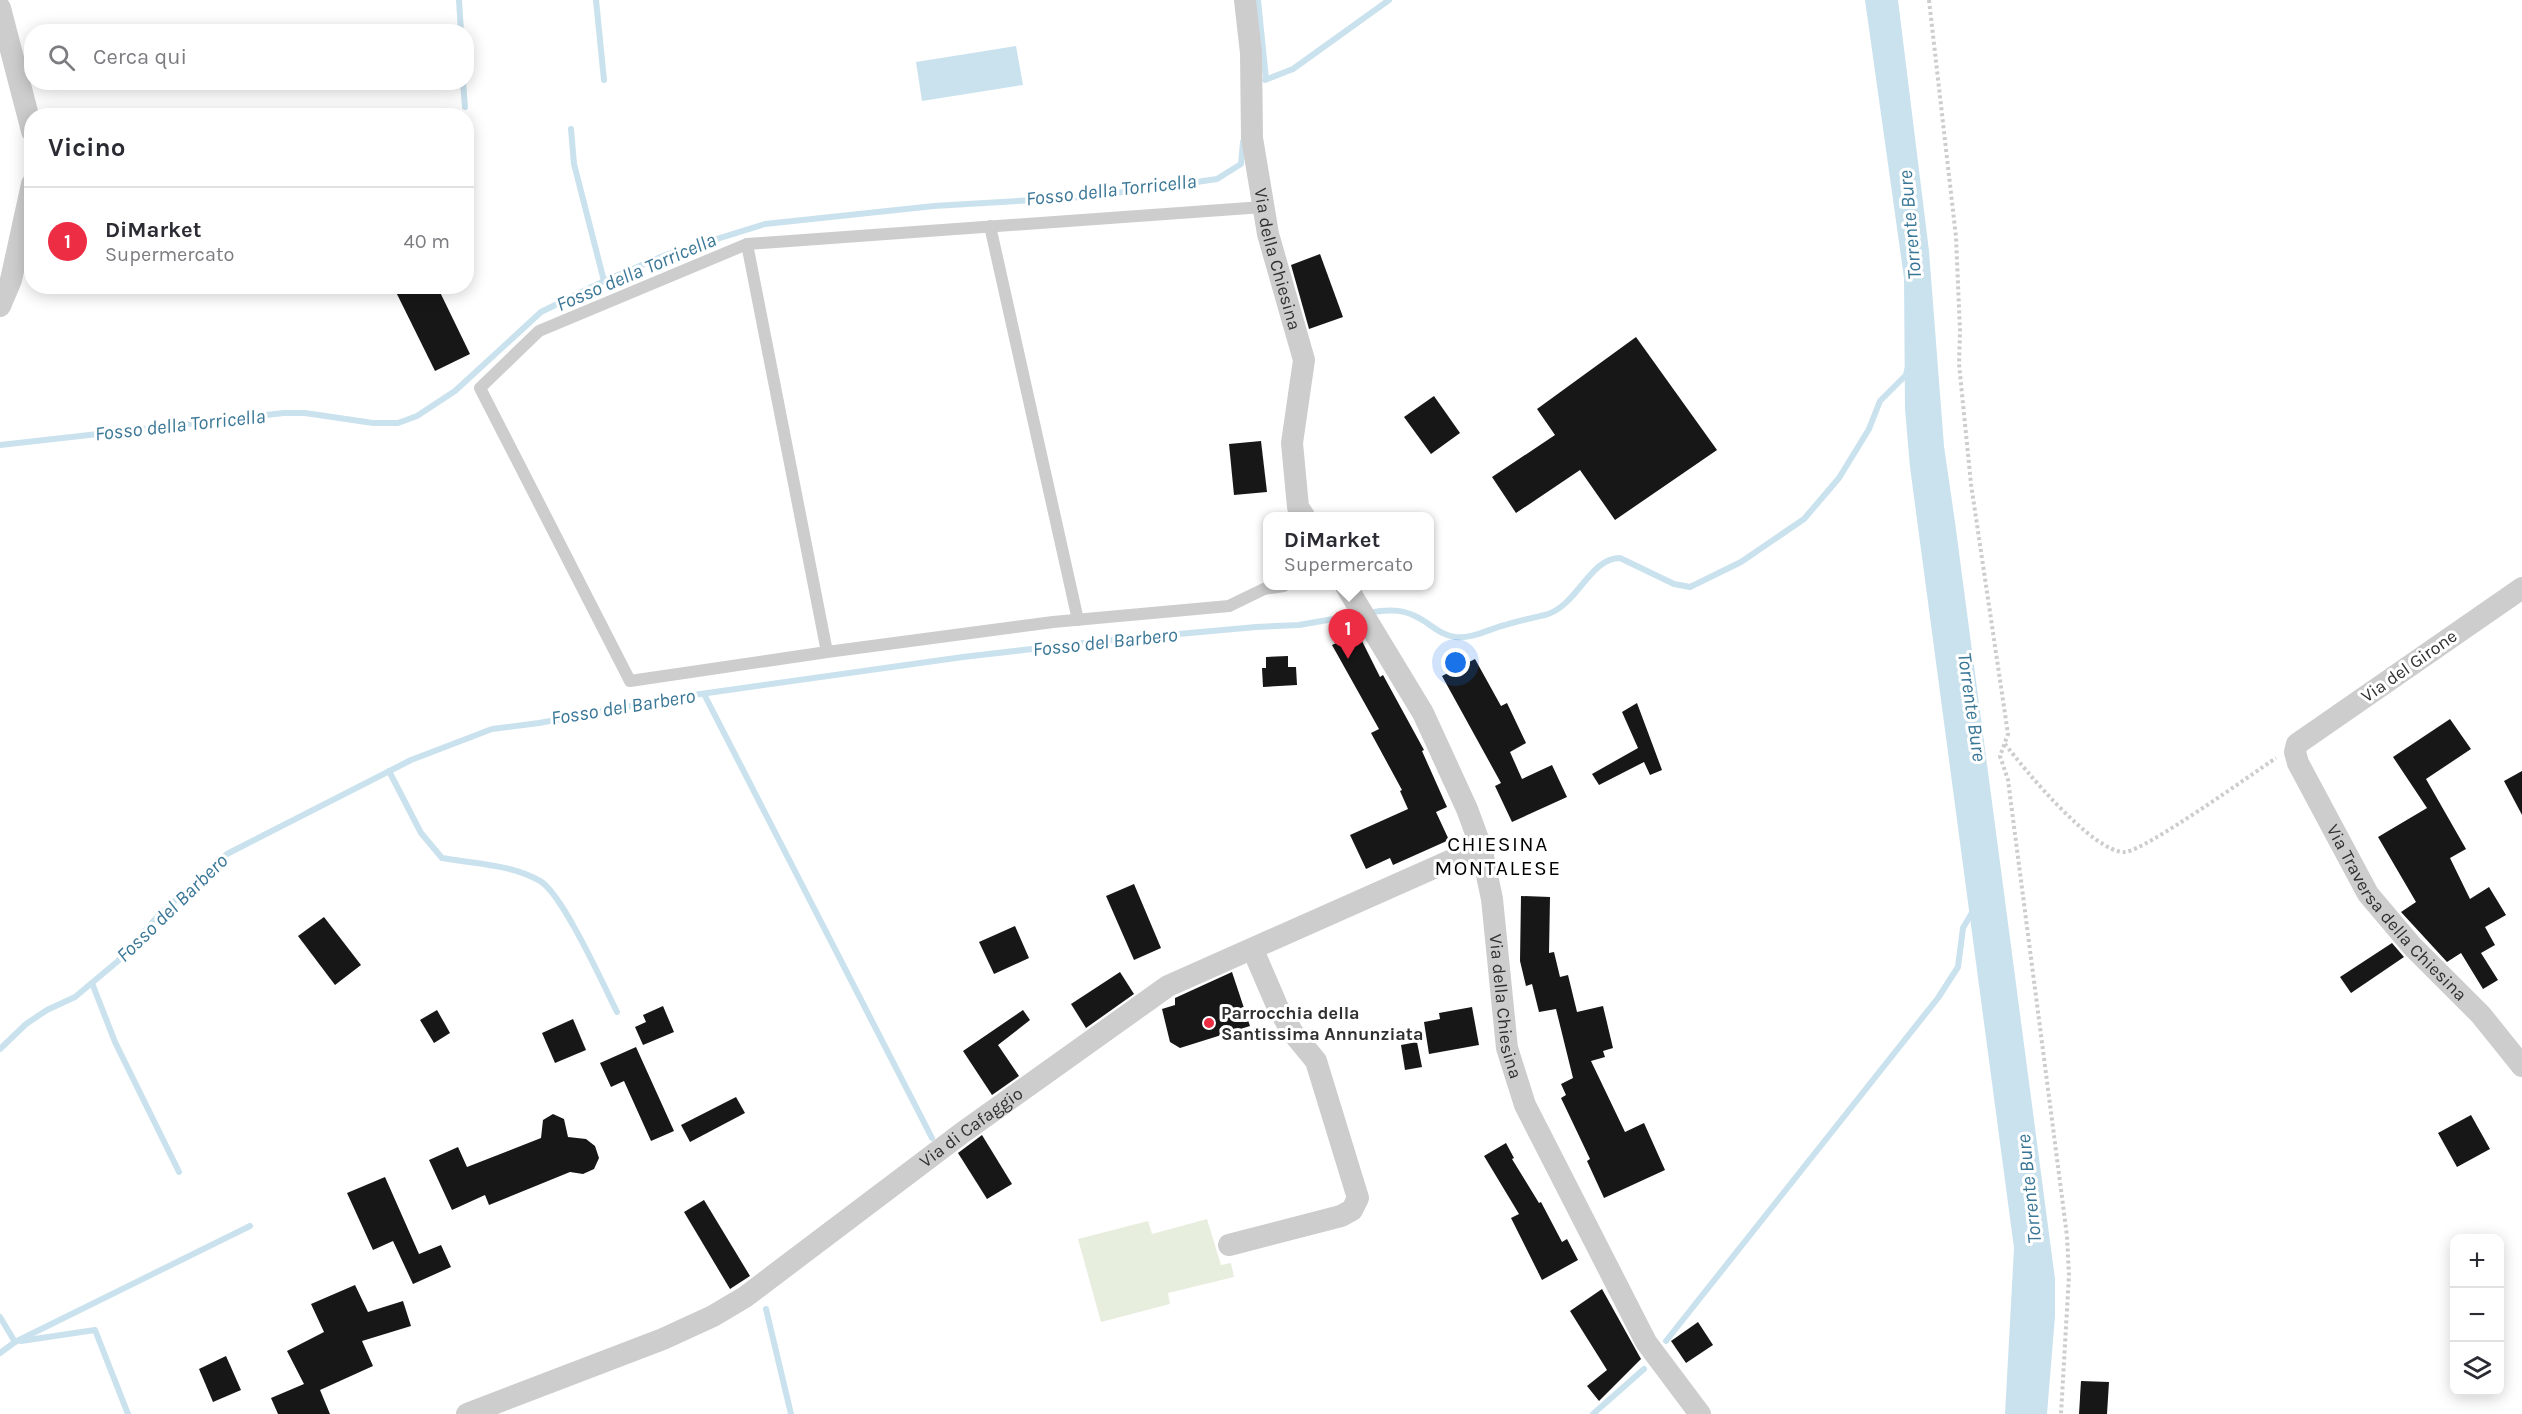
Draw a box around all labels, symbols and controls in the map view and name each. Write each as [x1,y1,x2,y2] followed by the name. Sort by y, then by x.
[24,24,474,90] search box
[45,41,78,74] icon: search
[93,44,187,70] text: Cerca qui
[48,132,125,163] text: Vicino
[1894,169,1926,281] water label: Torrente Bure
[1025,170,1197,210] water label: Fosso della Torricella
[1249,186,1306,333] street label: Via della Chiesina
[105,217,201,243] text: DiMarket
[553,228,719,316] water label: Fosso della Torricella
[64,230,71,253] text: 1
[404,230,450,253] text: 40 m
[105,243,234,266] text: Supermercato
[94,405,266,445] water label: Fosso della Torricella
[1263,512,1434,590] popup
[1284,527,1380,553] text: DiMarket
[1284,553,1413,576] text: Supermercato
[1328,610,1368,659] pin: 1
[1031,623,1179,661] water label: Fosso del Barbero
[2357,625,2461,707] street label: Via del Girone
[1441,648,1470,677] your location
[1953,651,1991,763] water label: Torrente Bure
[549,684,697,730] water label: Fosso del Barbero
[2322,821,2472,1006] street label: Via Traversa della Chiesina
[1434,832,1562,880] district label: CHIESINA MONTALESE
[112,849,233,967] water label: Fosso del Barbero
[1485,933,1527,1081] street label: Via della Chiesina
[1221,1002,1423,1045] place label: Parrocchia della Santissima Annunziata
[1202,1016,1216,1030] marker: Parrocchia della Santissima Annunziata
[915,1082,1027,1172] street label: Via di Cafaggio
[2012,1133,2046,1245] water label: Torrente Bure
[2450,1234,2504,1396] map controls
[2450,1234,2504,1288] button: +
[2450,1288,2504,1342] button: −
[2450,1342,2504,1396] button: layers

